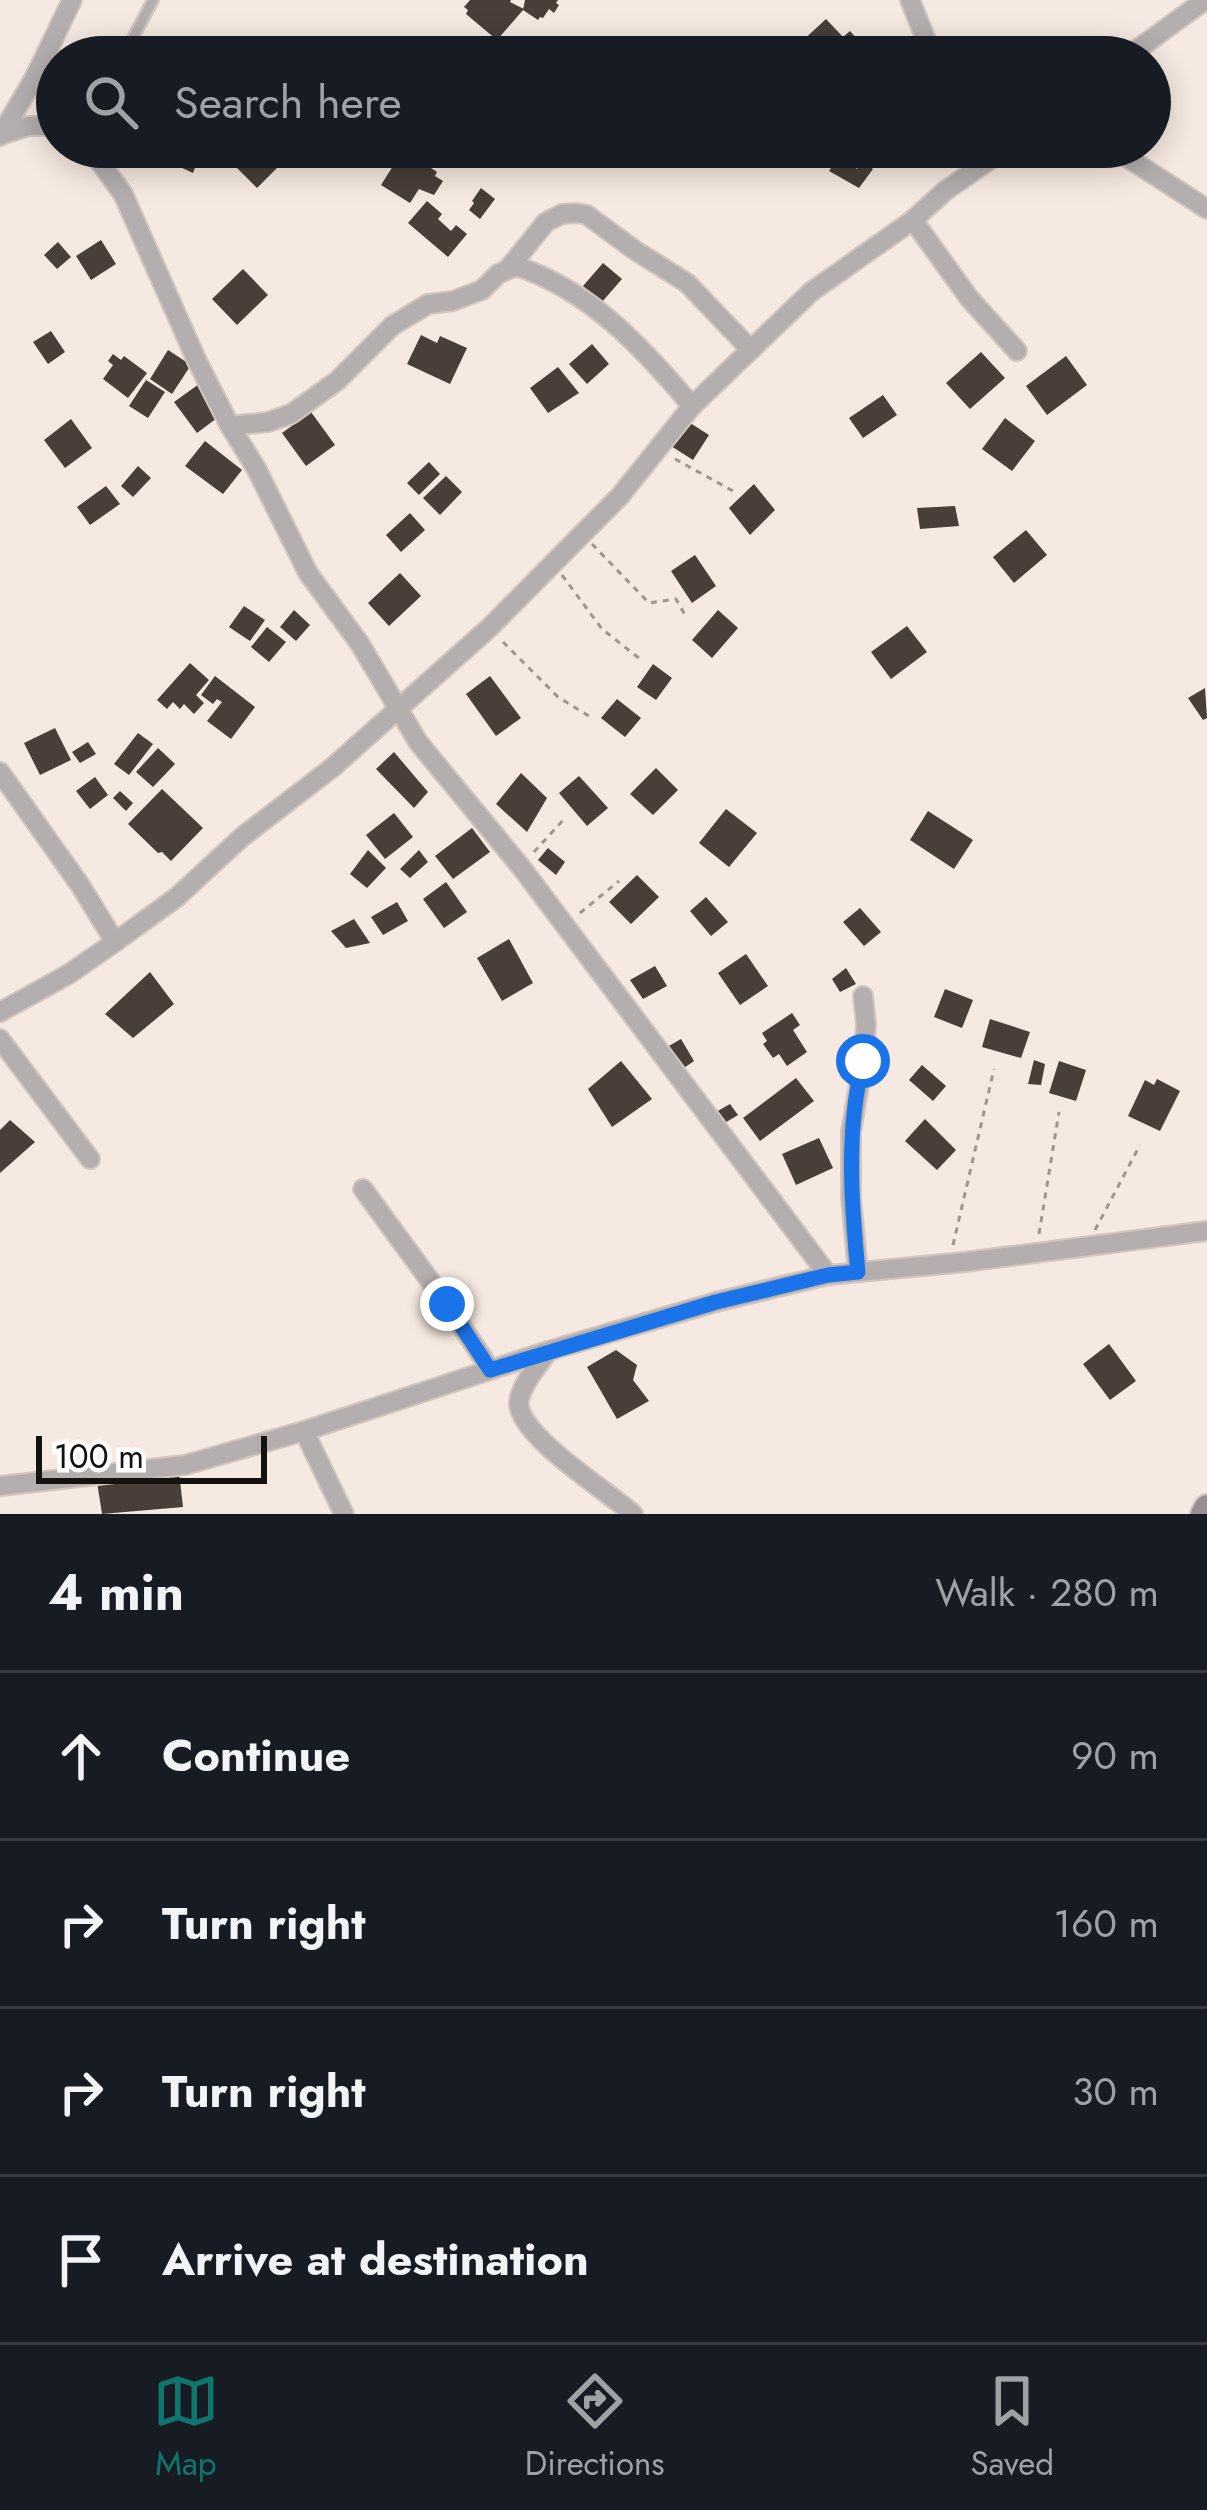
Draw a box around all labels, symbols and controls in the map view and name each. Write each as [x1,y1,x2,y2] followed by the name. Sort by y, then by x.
[36,36,1171,168] search box
[78,69,144,135] icon: search
[174,70,402,135] text: Search here
[836,1034,890,1088] route start
[420,1277,474,1331] route end
[36,1430,267,1483] scale bar
[54,1433,144,1480] text: 100 m
[48,1555,184,1629] text: 4 min
[935,1564,1159,1621] text: Walk · 280 m
[48,1723,114,1789] icon: ahead
[162,1723,350,1788] text: Continue
[1071,1727,1159,1784] text: 90 m
[48,1891,114,1957] icon: right
[162,1891,366,1956] text: Turn right
[1053,1895,1159,1952] text: 160 m
[48,2059,114,2125] icon: right
[162,2059,366,2124] text: Turn right
[1072,2063,1159,2120] text: 30 m
[48,2227,114,2293] icon: arrive
[162,2227,589,2292] text: Arrive at destination
[153,2368,219,2487] tab: Map
[525,2368,665,2487] tab: Directions
[970,2368,1054,2487] tab: Saved

